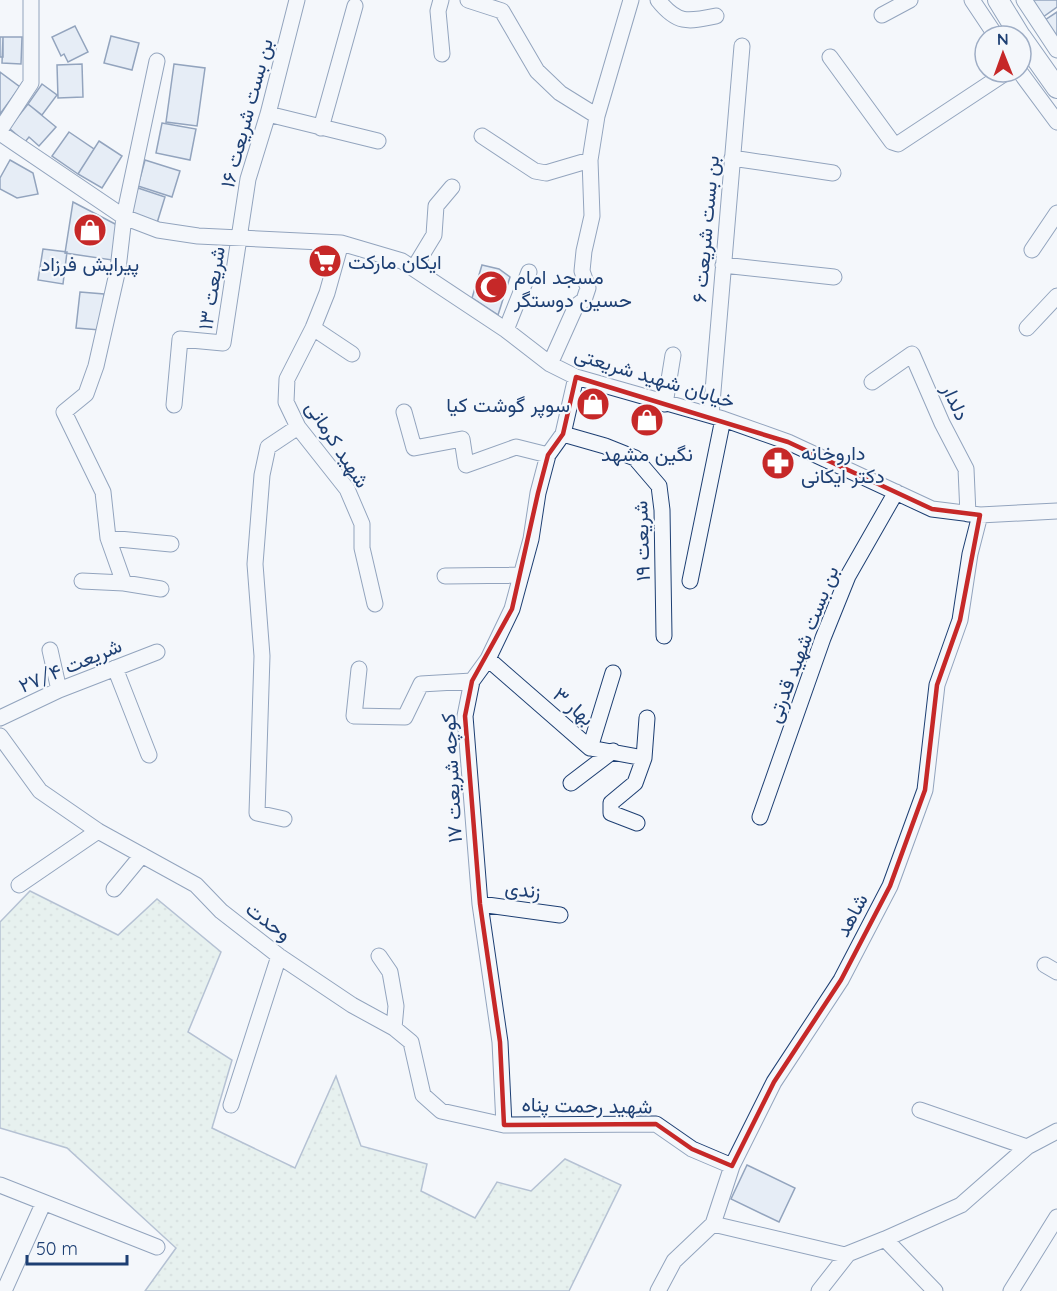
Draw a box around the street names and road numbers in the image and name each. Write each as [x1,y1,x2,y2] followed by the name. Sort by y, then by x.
[214,36,279,191] street label: بن بست شریعت ۱۶
[686,154,725,304] street label: بن بست شریعت ۶
[192,244,231,332] street label: شریعت ۱۳
[571,341,738,414] street label: خیابان شهید شریعتی
[935,379,975,425] street label: دلدار
[300,396,375,493] street label: شهید کرمانی
[627,500,656,582] street label: شریعت ۱۹
[761,562,844,726] street label: بن بست شهید قدرتی
[15,632,126,699] street label: شریعت ۲۷/۴
[548,681,600,731] street label: بهار ۳
[435,712,469,843] street label: کوچه شریعت ۱۷
[503,874,543,905] street label: زندی
[829,889,873,941] street label: شاهد
[241,896,297,947] street label: وحدت
[521,1091,653,1121] street label: شهید رحمت پناه

